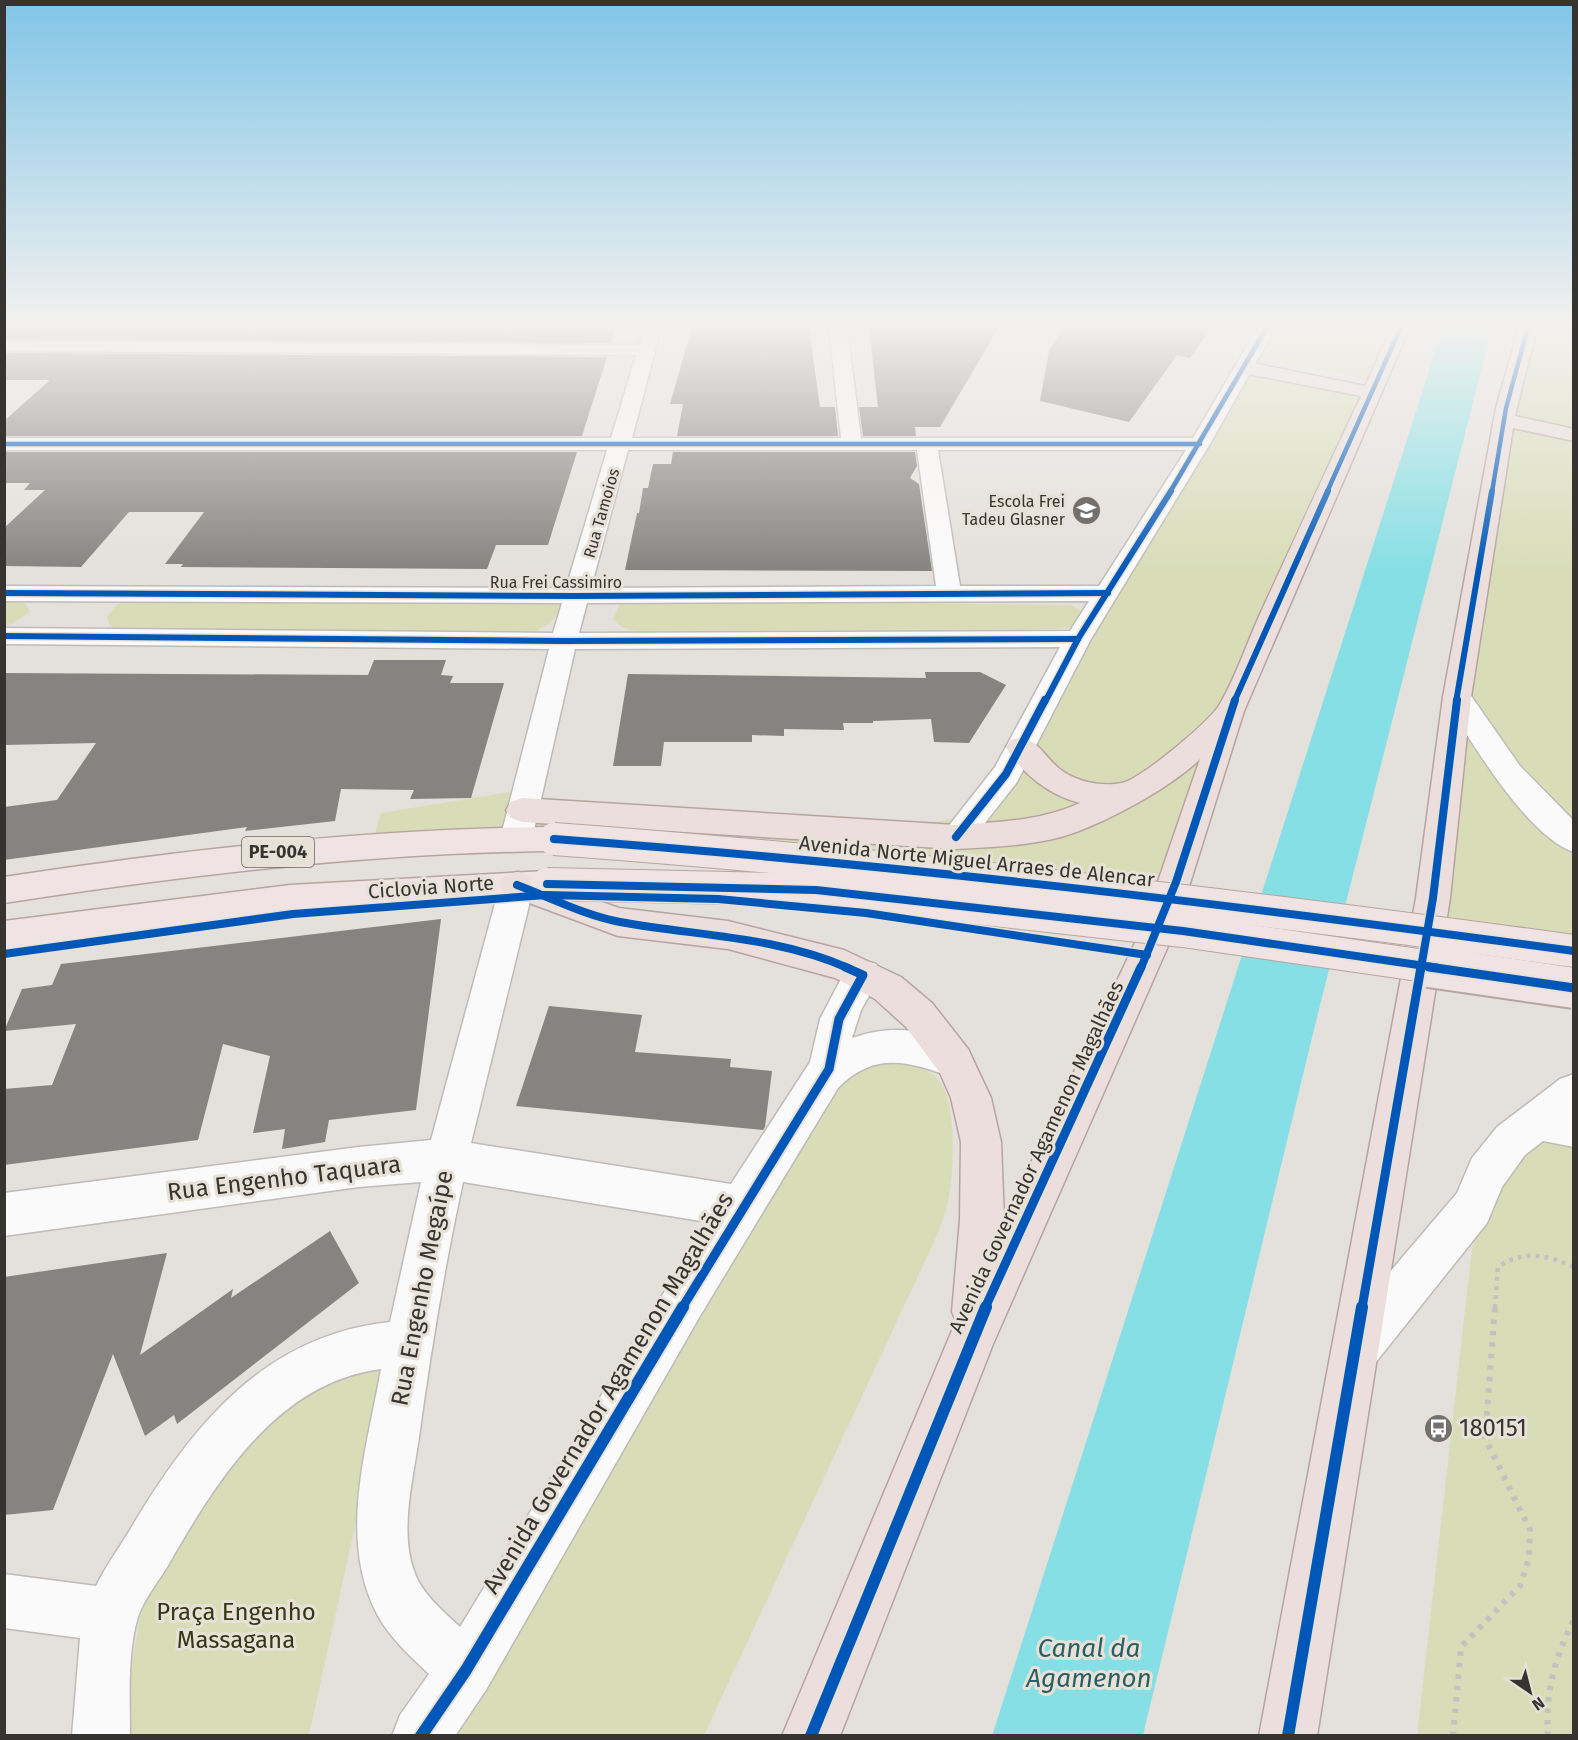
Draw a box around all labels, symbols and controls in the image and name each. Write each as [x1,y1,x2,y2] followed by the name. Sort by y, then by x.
[580,466,623,560] street label: Rua Tamoios
[962,492,1066,529] place label: Escola Frei Tadeu Glasner
[1070,494,1102,526] school or university icon: Escola Frei Tadeu Glasner
[490,573,622,592] street label: Rua Frei Cassimiro
[798,830,1156,892] street label: Avenida Norte Miguel Arraes de Alencar
[242,837,314,867] road number: PE-004
[367,871,495,903] street label: Ciclovia Norte
[944,977,1128,1337] street label: Avenida Governador Agamenon Magalhães
[165,1150,403,1206] street label: Rua Engenho Taquara
[385,1168,459,1408] street label: Rua Engenho Megaípe
[477,1187,739,1599] street label: Avenida Governador Agamenon Magalhães
[1422,1412,1454,1444] bus stop icon: 180151
[1459,1414,1527,1442] place label: 180151
[156,1598,316,1654] park label: Praça Engenho Massagana
[1025,1633,1152,1694] water label: Canal da Agamenon
[1500,1662,1560,1722] north arrow
[1529,1693,1548,1715] text: N

